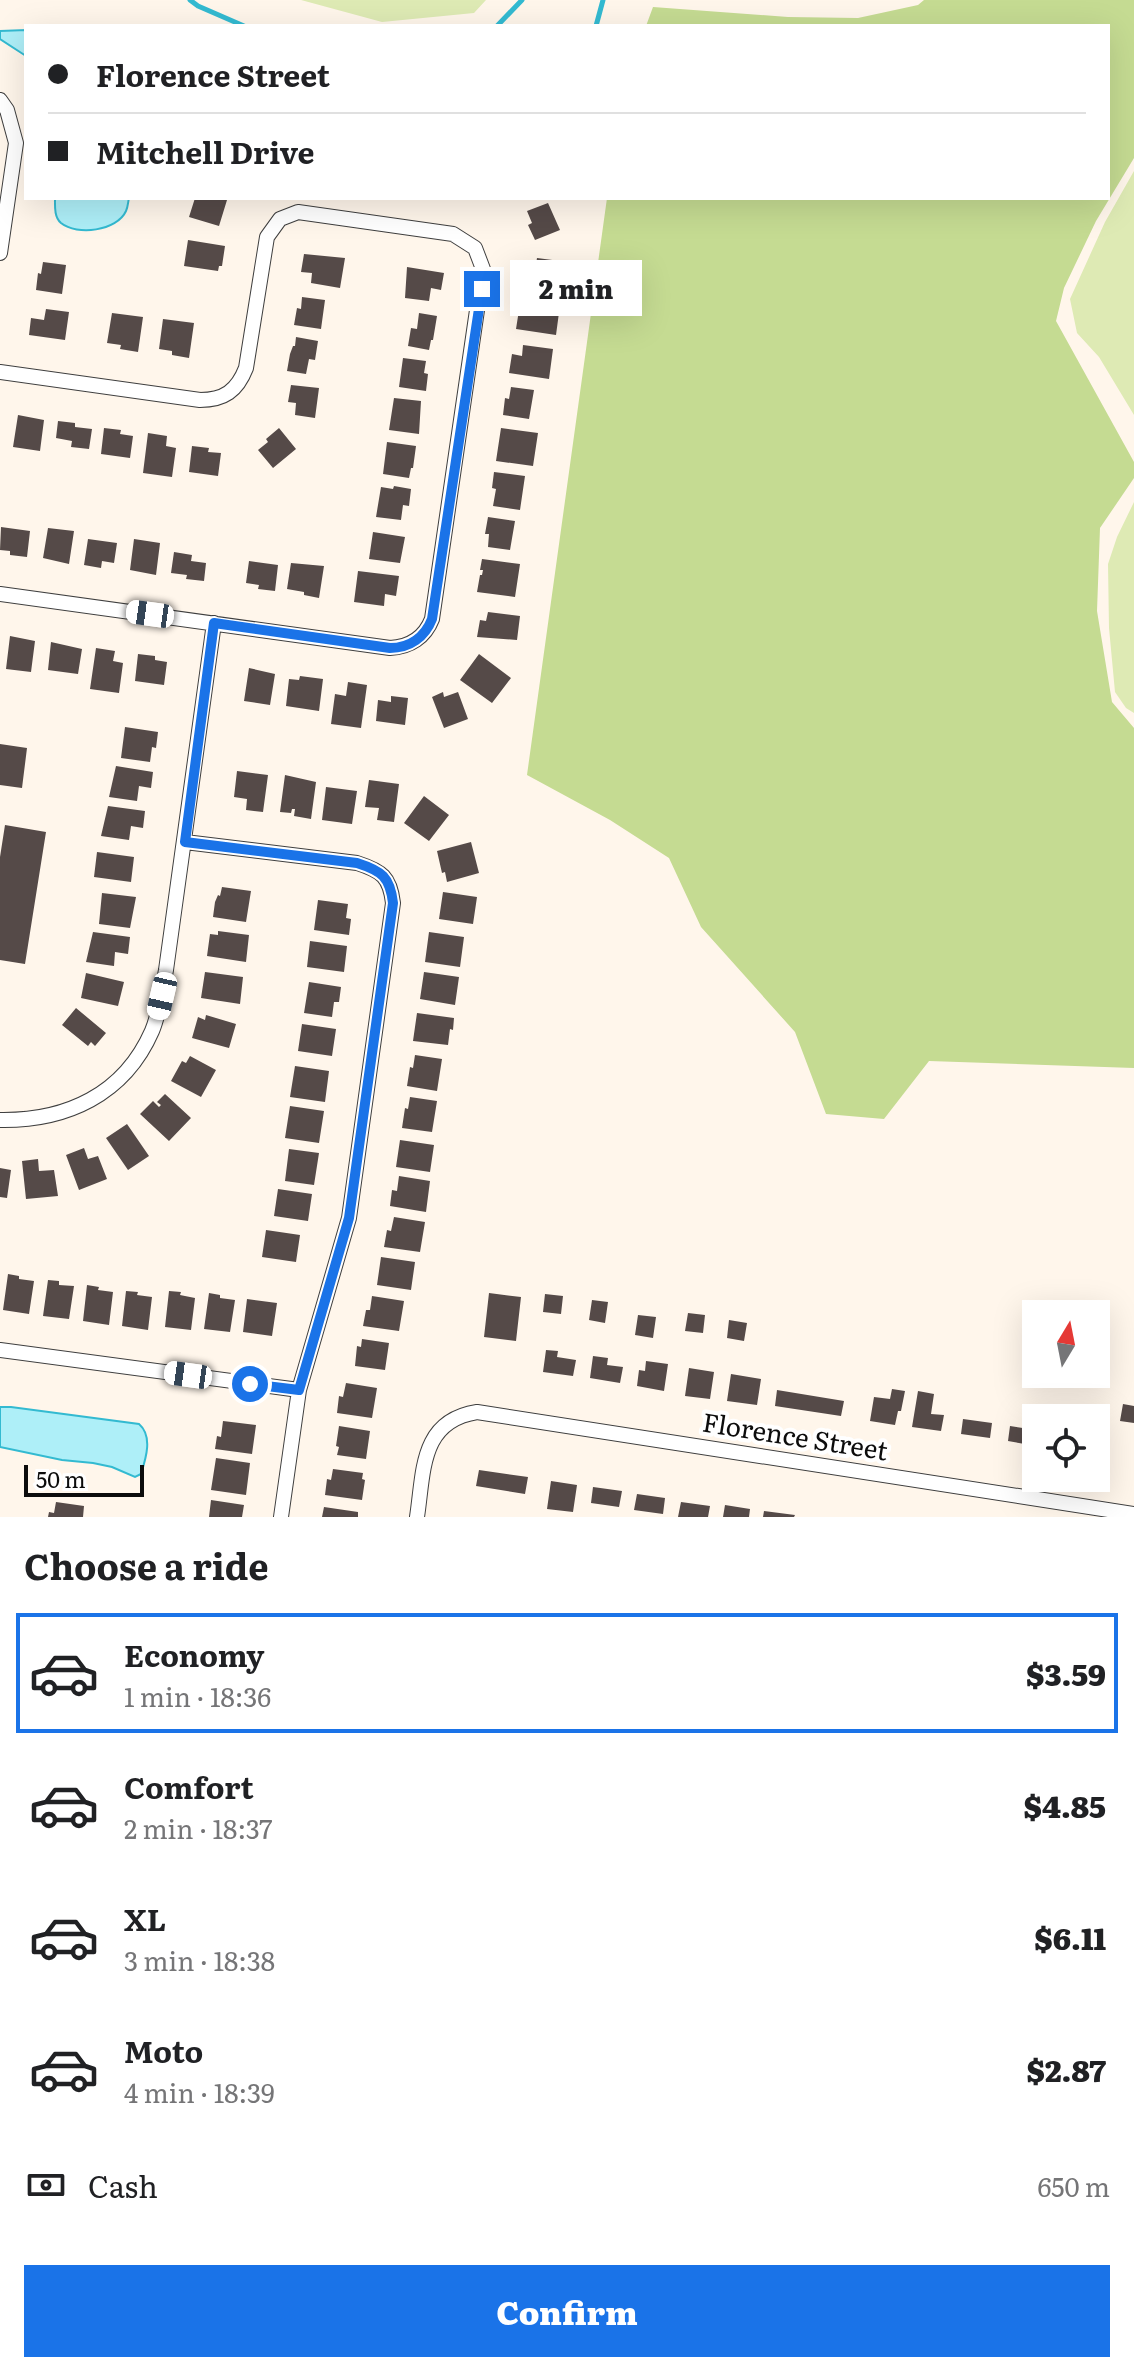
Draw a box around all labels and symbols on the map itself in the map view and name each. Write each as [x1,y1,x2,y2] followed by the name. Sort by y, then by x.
[510,261,642,317] callout: 2 min
[464,271,500,307] route end
[125,599,175,629] car
[145,970,179,1022] car
[1022,1300,1110,1388] north arrow
[163,1360,213,1390] car
[232,1366,268,1402] route start
[700,1401,891,1469] street label: Florence Street
[24,1461,144,1497] scale bar

